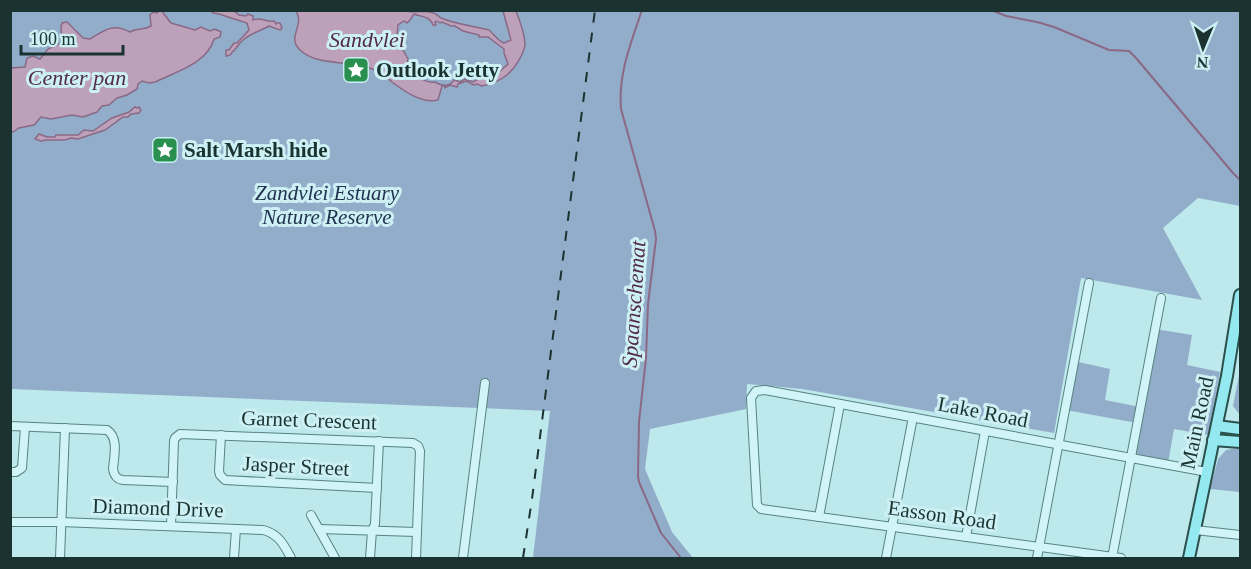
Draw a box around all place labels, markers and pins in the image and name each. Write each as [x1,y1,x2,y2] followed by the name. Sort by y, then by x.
[341,55,371,85] place icon: Outlook Jetty
[376,58,500,82] place label: Outlook Jetty
[150,135,180,165] place icon: Salt Marsh hide
[184,138,328,162] place label: Salt Marsh hide

